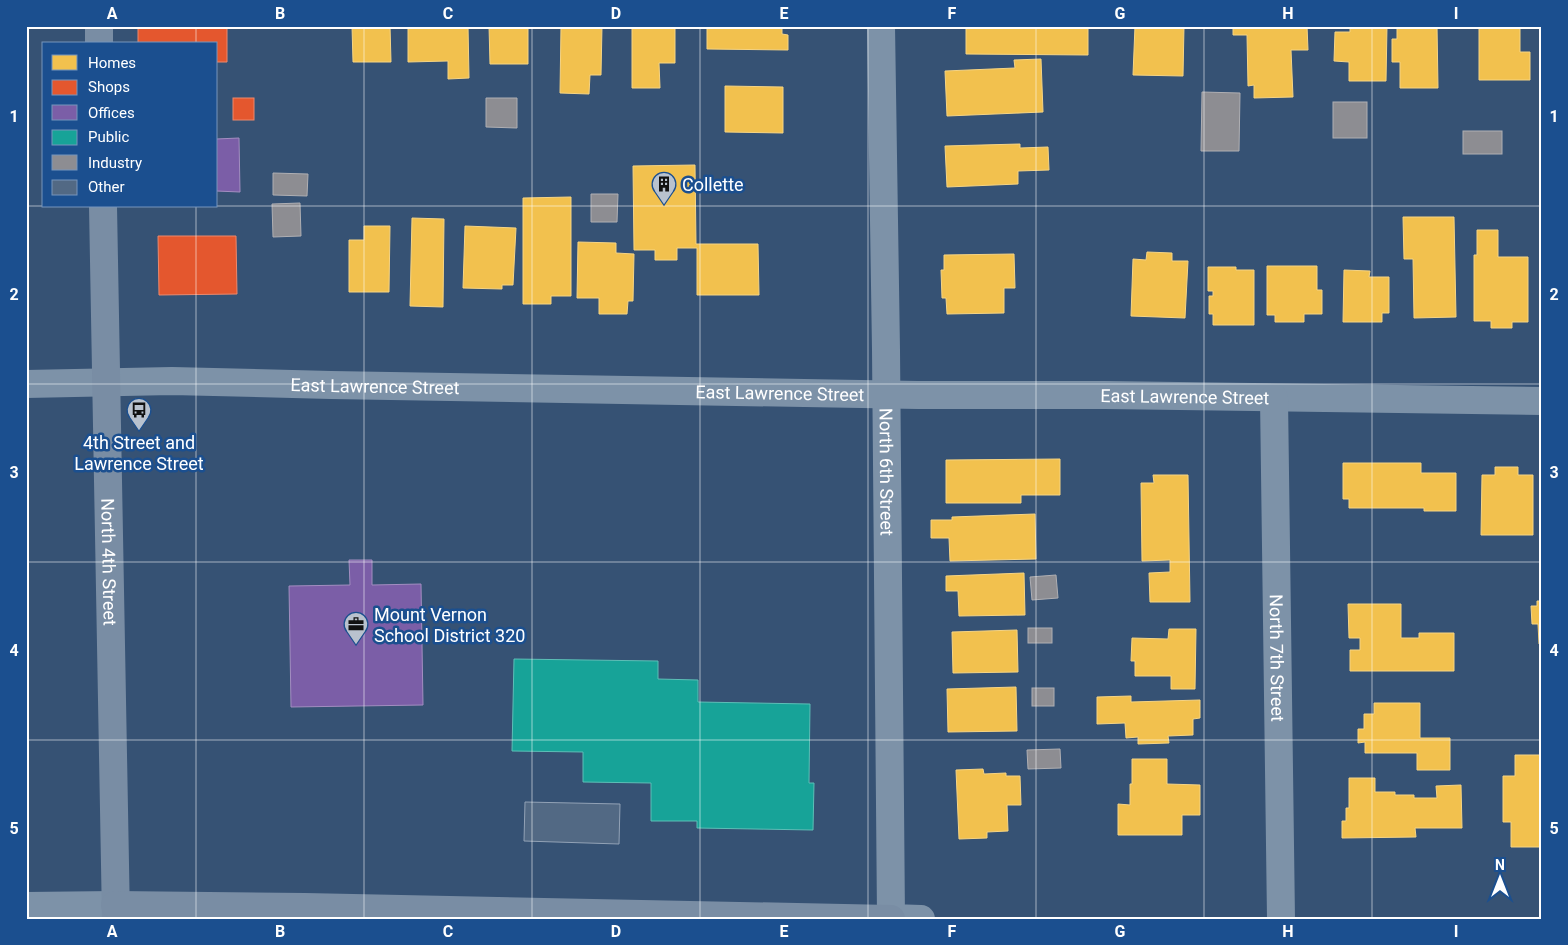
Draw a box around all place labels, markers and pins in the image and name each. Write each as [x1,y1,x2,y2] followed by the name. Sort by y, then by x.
[651,171,677,205] building icon: Collette
[682,174,744,195] place label: Collette
[126,397,152,431] bus stop icon: 4th Street and Lawrence Street
[74,432,204,474] place label: 4th Street and Lawrence Street
[374,604,525,646] place label: Mount Vernon School District 320
[343,611,369,645] office icon: Mount Vernon School District 320

